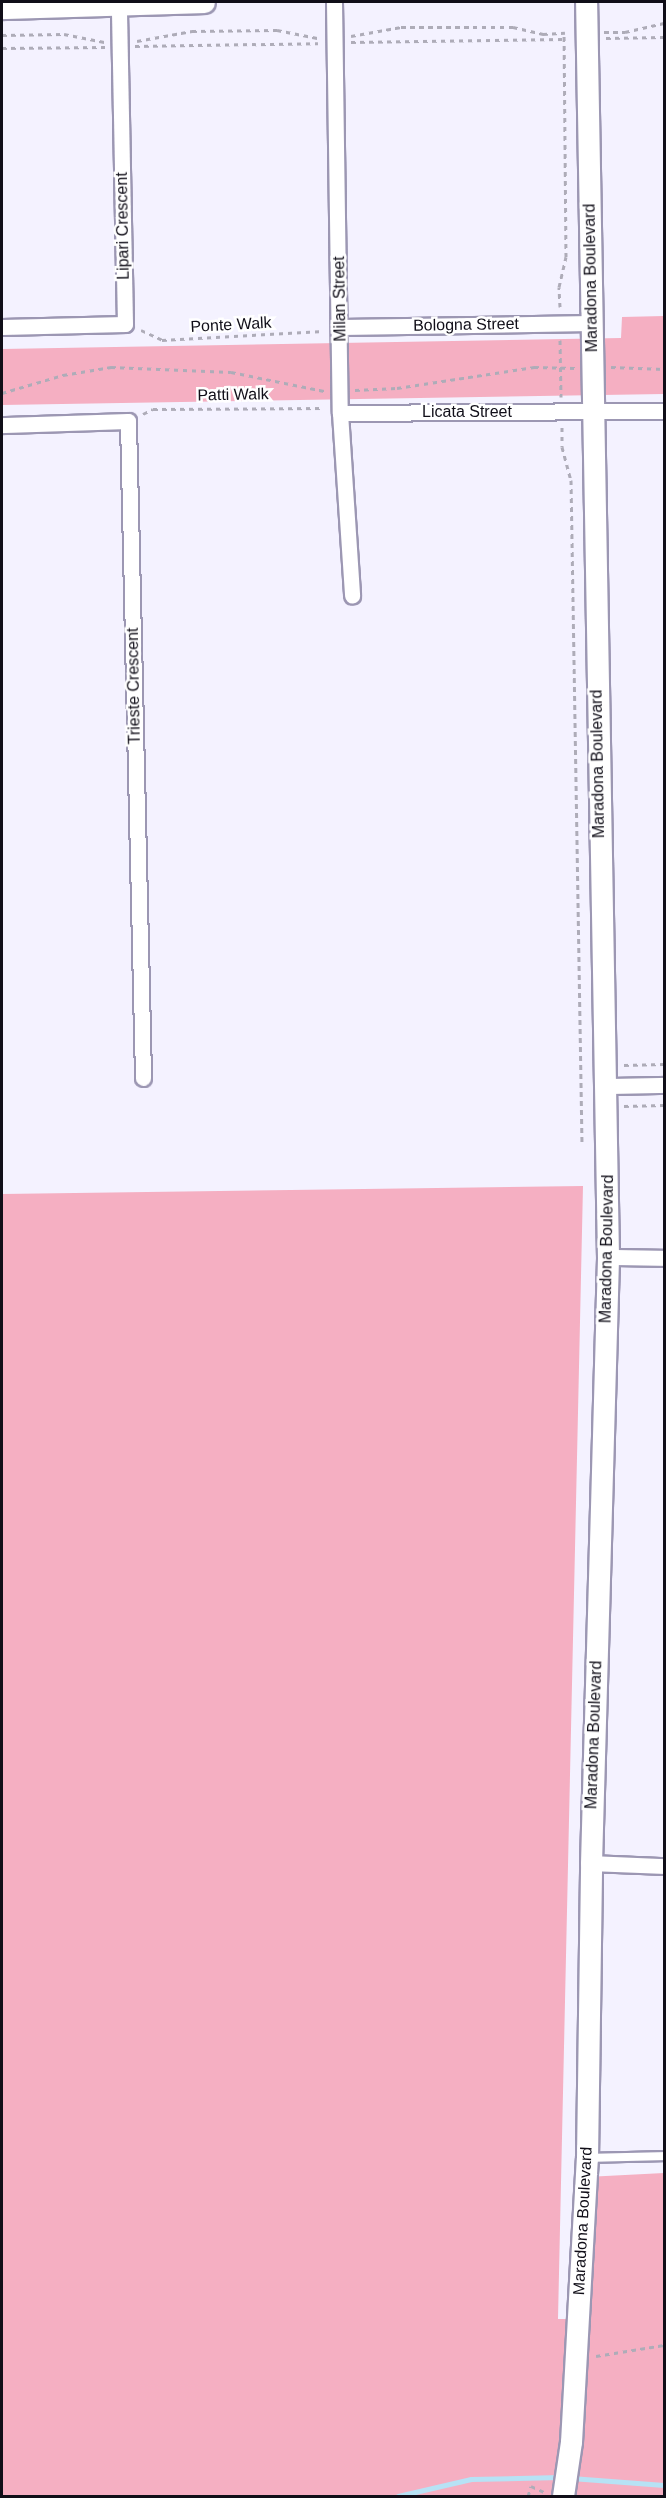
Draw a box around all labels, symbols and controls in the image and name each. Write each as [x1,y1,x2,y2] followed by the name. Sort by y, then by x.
[112,172,134,280] street label: Lipari Crescent
[580,204,602,352] street label: Maradona Boulevard
[330,256,350,342] street label: Milan Street
[190,313,272,337] street label: Ponte Walk
[413,314,519,336] street label: Bologna Street
[197,385,269,405] street label: Patti Walk
[422,402,512,422] street label: Licata Street
[123,627,145,745] street label: Trieste Crescent
[587,690,609,838] street label: Maradona Boulevard
[596,1175,618,1323] street label: Maradona Boulevard
[582,1660,606,1810] street label: Maradona Boulevard
[570,2146,596,2296] street label: Maradona Boulevard

